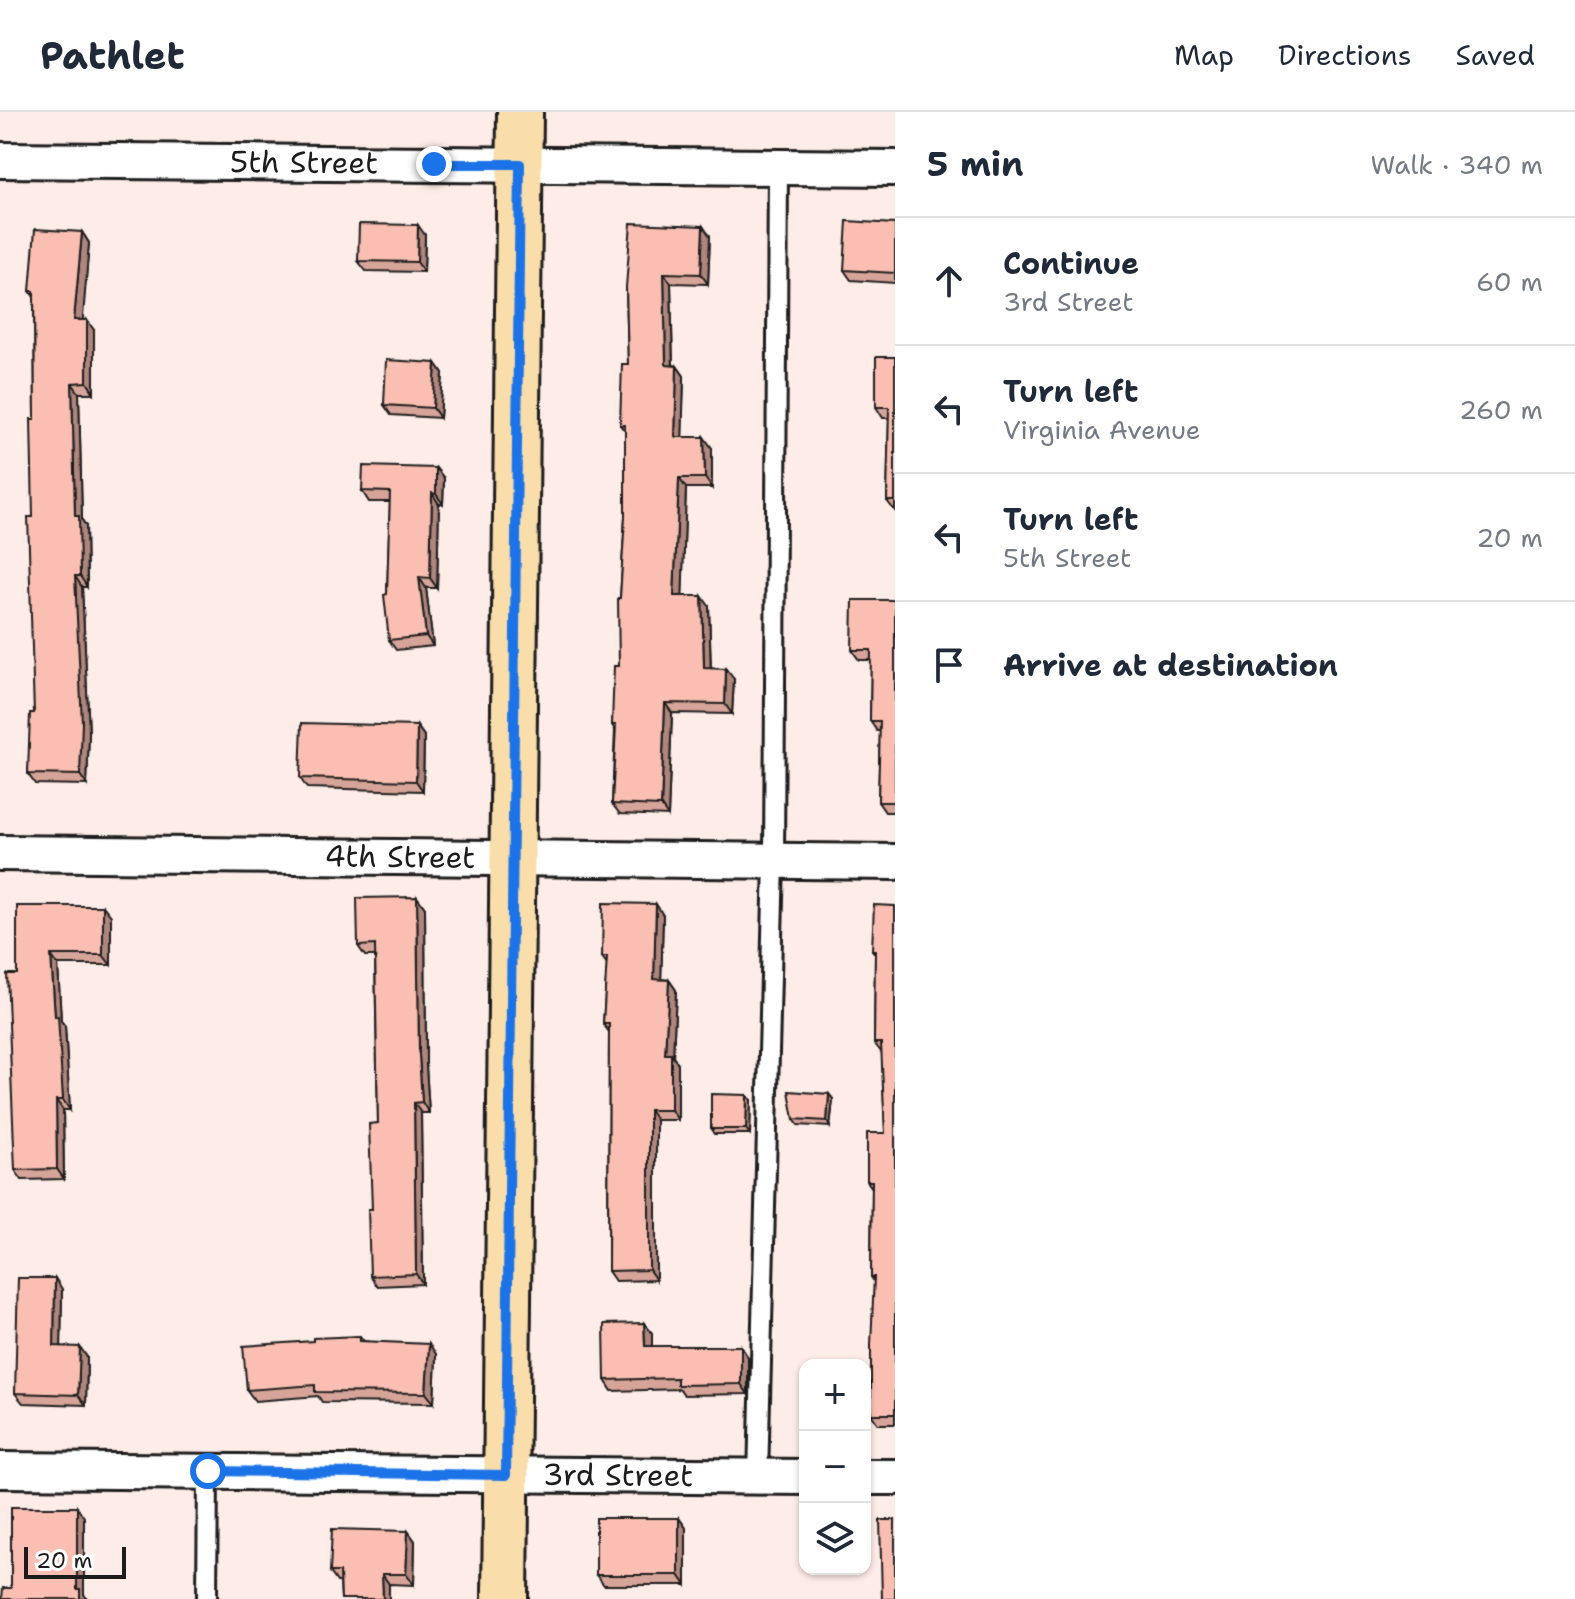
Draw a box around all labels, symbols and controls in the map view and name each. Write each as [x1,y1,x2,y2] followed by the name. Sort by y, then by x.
[40,30,185,81] text: Pathlet
[1174,36,1234,74] text: Map
[1278,36,1412,74] text: Directions
[1456,36,1535,74] text: Saved
[230,141,378,183] street label: 5th Street
[927,141,1024,187] text: 5 min
[416,146,452,182] route end
[1370,147,1543,182] text: Walk · 340 m
[1003,243,1139,284] text: Continue
[927,259,971,303] icon: ahead
[1476,264,1543,299] text: 60 m
[1003,284,1134,319] text: 3rd Street
[1003,371,1138,412] text: Turn left
[927,387,971,431] icon: left
[1459,392,1543,427] text: 260 m
[1003,412,1201,447] text: Virginia Avenue
[1003,499,1138,540] text: Turn left
[927,515,971,559] icon: left
[1476,520,1543,555] text: 20 m
[1003,540,1131,575] text: 5th Street
[927,643,971,687] icon: arrive
[1003,645,1338,686] text: Arrive at destination
[324,835,476,878] street label: 4th Street
[799,1359,871,1575] map controls
[799,1359,871,1431] button: +
[799,1431,871,1503] button: −
[190,1453,226,1489] route start
[542,1454,693,1496] street label: 3rd Street
[799,1503,871,1575] button: layers
[24,1543,126,1579] scale bar
[36,1546,93,1575] text: 20 m

